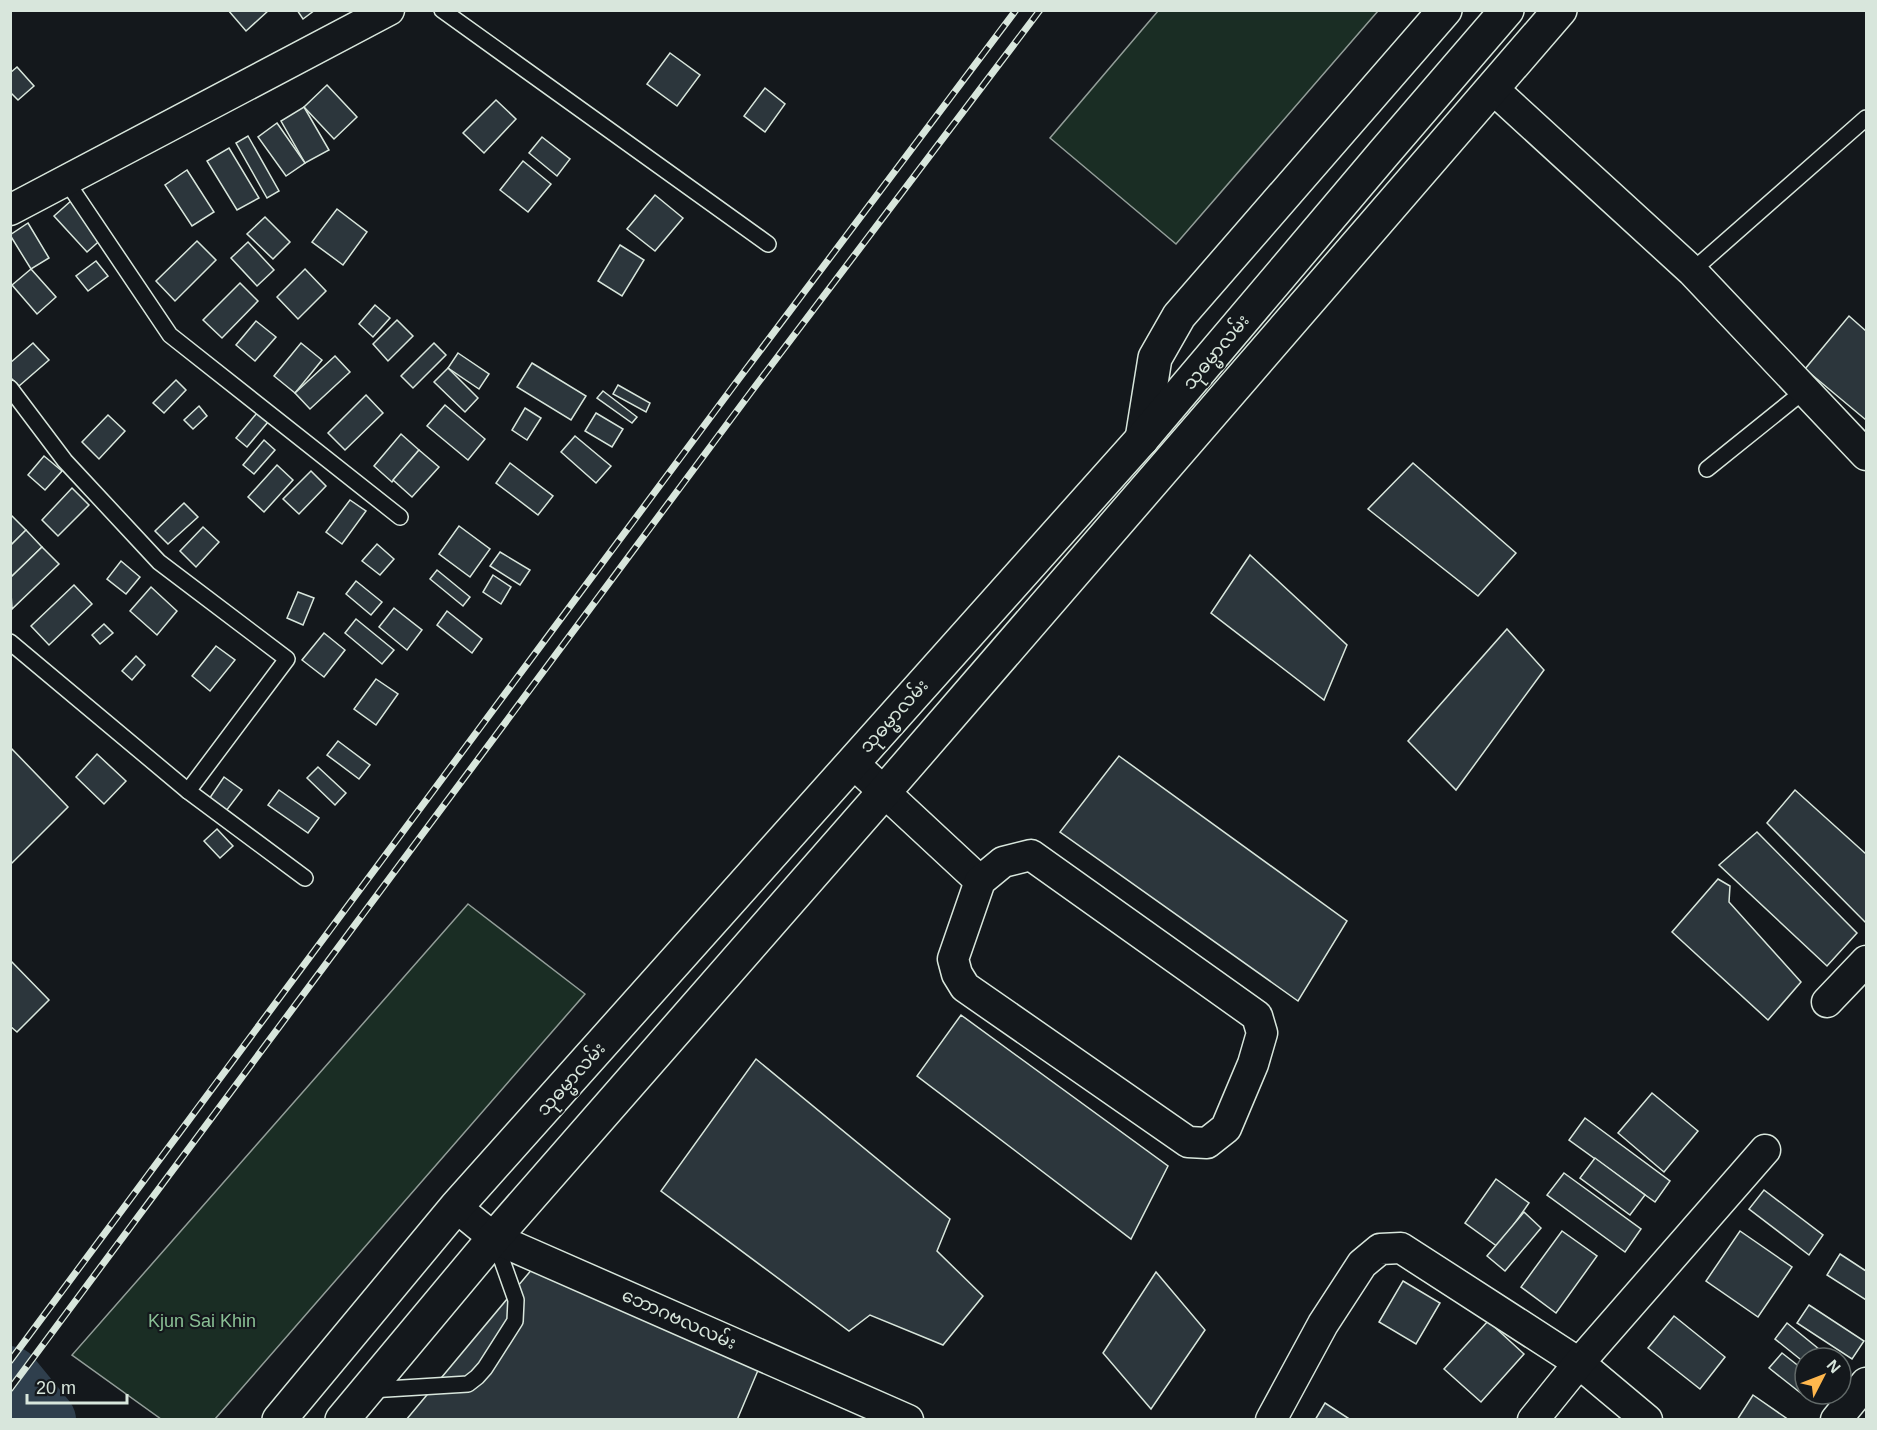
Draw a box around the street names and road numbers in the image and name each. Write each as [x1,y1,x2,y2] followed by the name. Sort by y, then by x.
[1177,309,1257,397] street label: သုဓမ္မာလမ်း
[854,673,936,760] street label: သုဓမ္မာလမ်း
[531,1036,613,1123] street label: သုဓမ္မာလမ်း
[619,1282,740,1353] street label: ဘောဂဗလလမ်း

